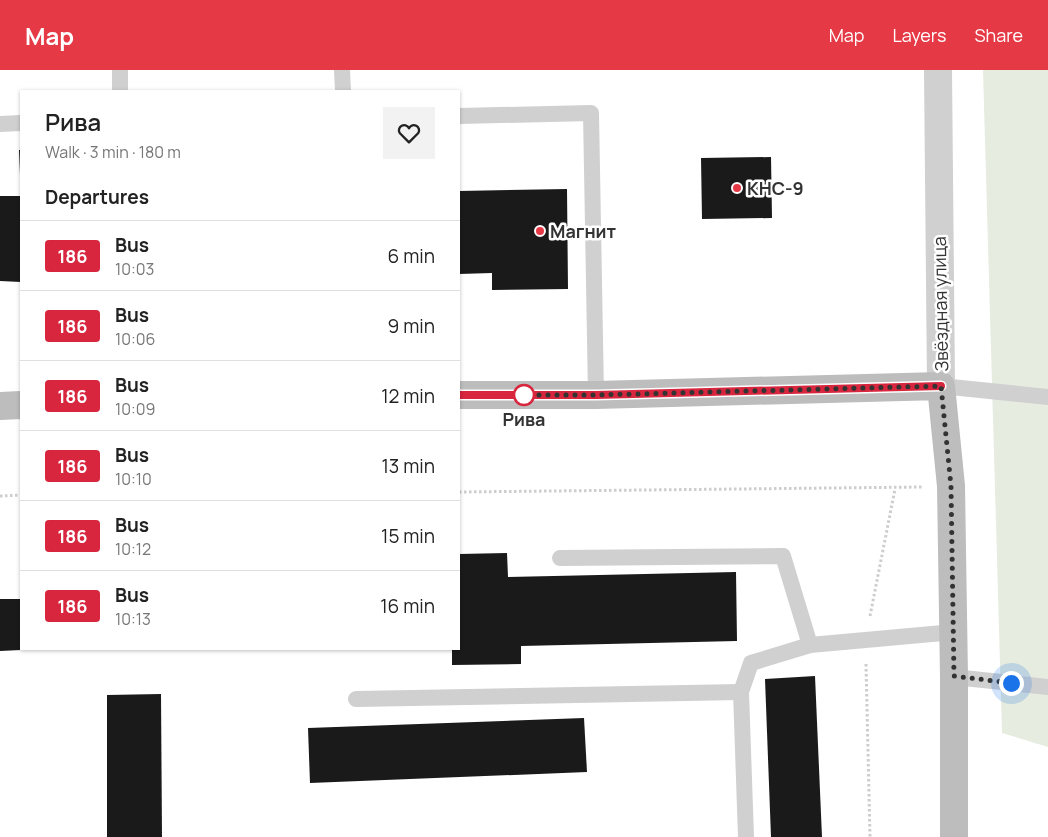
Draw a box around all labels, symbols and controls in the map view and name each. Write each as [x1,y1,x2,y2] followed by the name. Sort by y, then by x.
[25,19,74,52] text: Map
[829,23,864,47] text: Map
[892,23,946,47] text: Layers
[974,23,1023,47] text: Share
[45,105,101,138] text: Рива
[383,107,435,159] button: heart
[45,141,181,163] text: Walk · 3 min · 180 m
[747,176,804,200] place label: КНС-9
[731,182,743,194] marker: КНС-9
[45,184,149,210] text: Departures
[550,219,617,243] place label: Магнит
[534,225,546,237] marker: Магнит
[115,232,149,258] text: Bus
[927,236,953,372] street label: Звёздная улица
[388,243,435,269] text: 6 min
[57,244,88,268] text: 186
[115,258,154,280] text: 10:03
[115,302,149,328] text: Bus
[388,313,435,339] text: 9 min
[57,314,88,338] text: 186
[115,328,155,350] text: 10:06
[115,372,149,398] text: Bus
[381,383,435,409] text: 12 min
[57,384,88,408] text: 186
[513,384,535,406] marker: Рива
[115,398,155,420] text: 10:09
[503,407,545,431] place label: Рива
[115,442,149,468] text: Bus
[381,453,435,479] text: 13 min
[57,454,88,478] text: 186
[115,468,152,490] text: 10:10
[115,512,149,538] text: Bus
[381,523,435,549] text: 15 min
[57,524,88,548] text: 186
[115,538,151,560] text: 10:12
[115,582,149,608] text: Bus
[380,593,435,619] text: 16 min
[57,594,88,618] text: 186
[115,608,151,630] text: 10:13
[999,671,1024,696] your location

